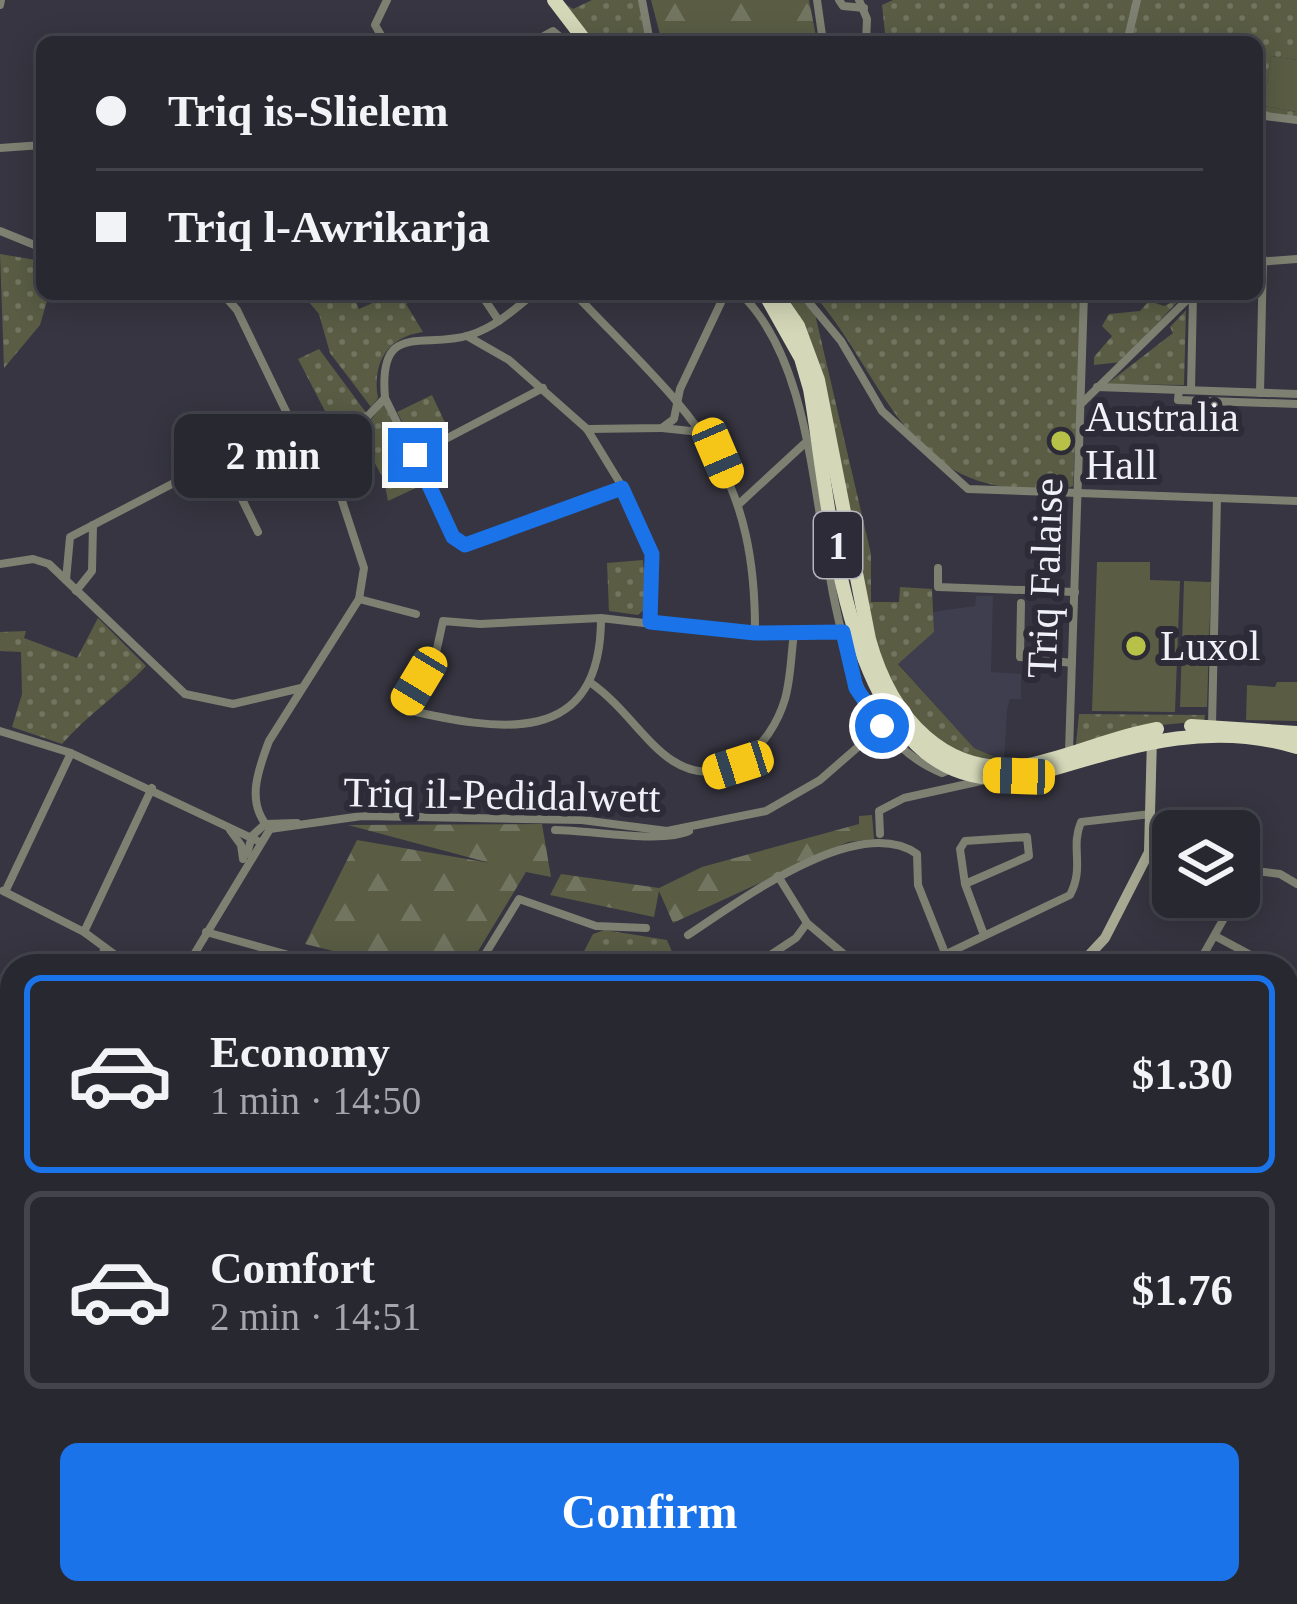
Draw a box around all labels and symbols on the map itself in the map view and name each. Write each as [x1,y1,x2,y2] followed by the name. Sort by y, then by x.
[1085,394,1239,488] place label: Australia Hall
[175,413,373,497] callout: 2 min
[687,413,749,493] car
[388,428,442,482] route end
[1048,428,1074,454] marker: Australia Hall
[1019,477,1071,679] street label: Triq Falaise
[814,512,862,578] road number: 1
[1160,623,1260,669] place label: Luxol
[1123,633,1149,659] marker: Luxol
[385,641,453,721] car
[855,699,909,753] route start
[698,737,778,793] car
[982,757,1056,795] car
[343,769,661,821] street label: Triq il-Pedidalwett

